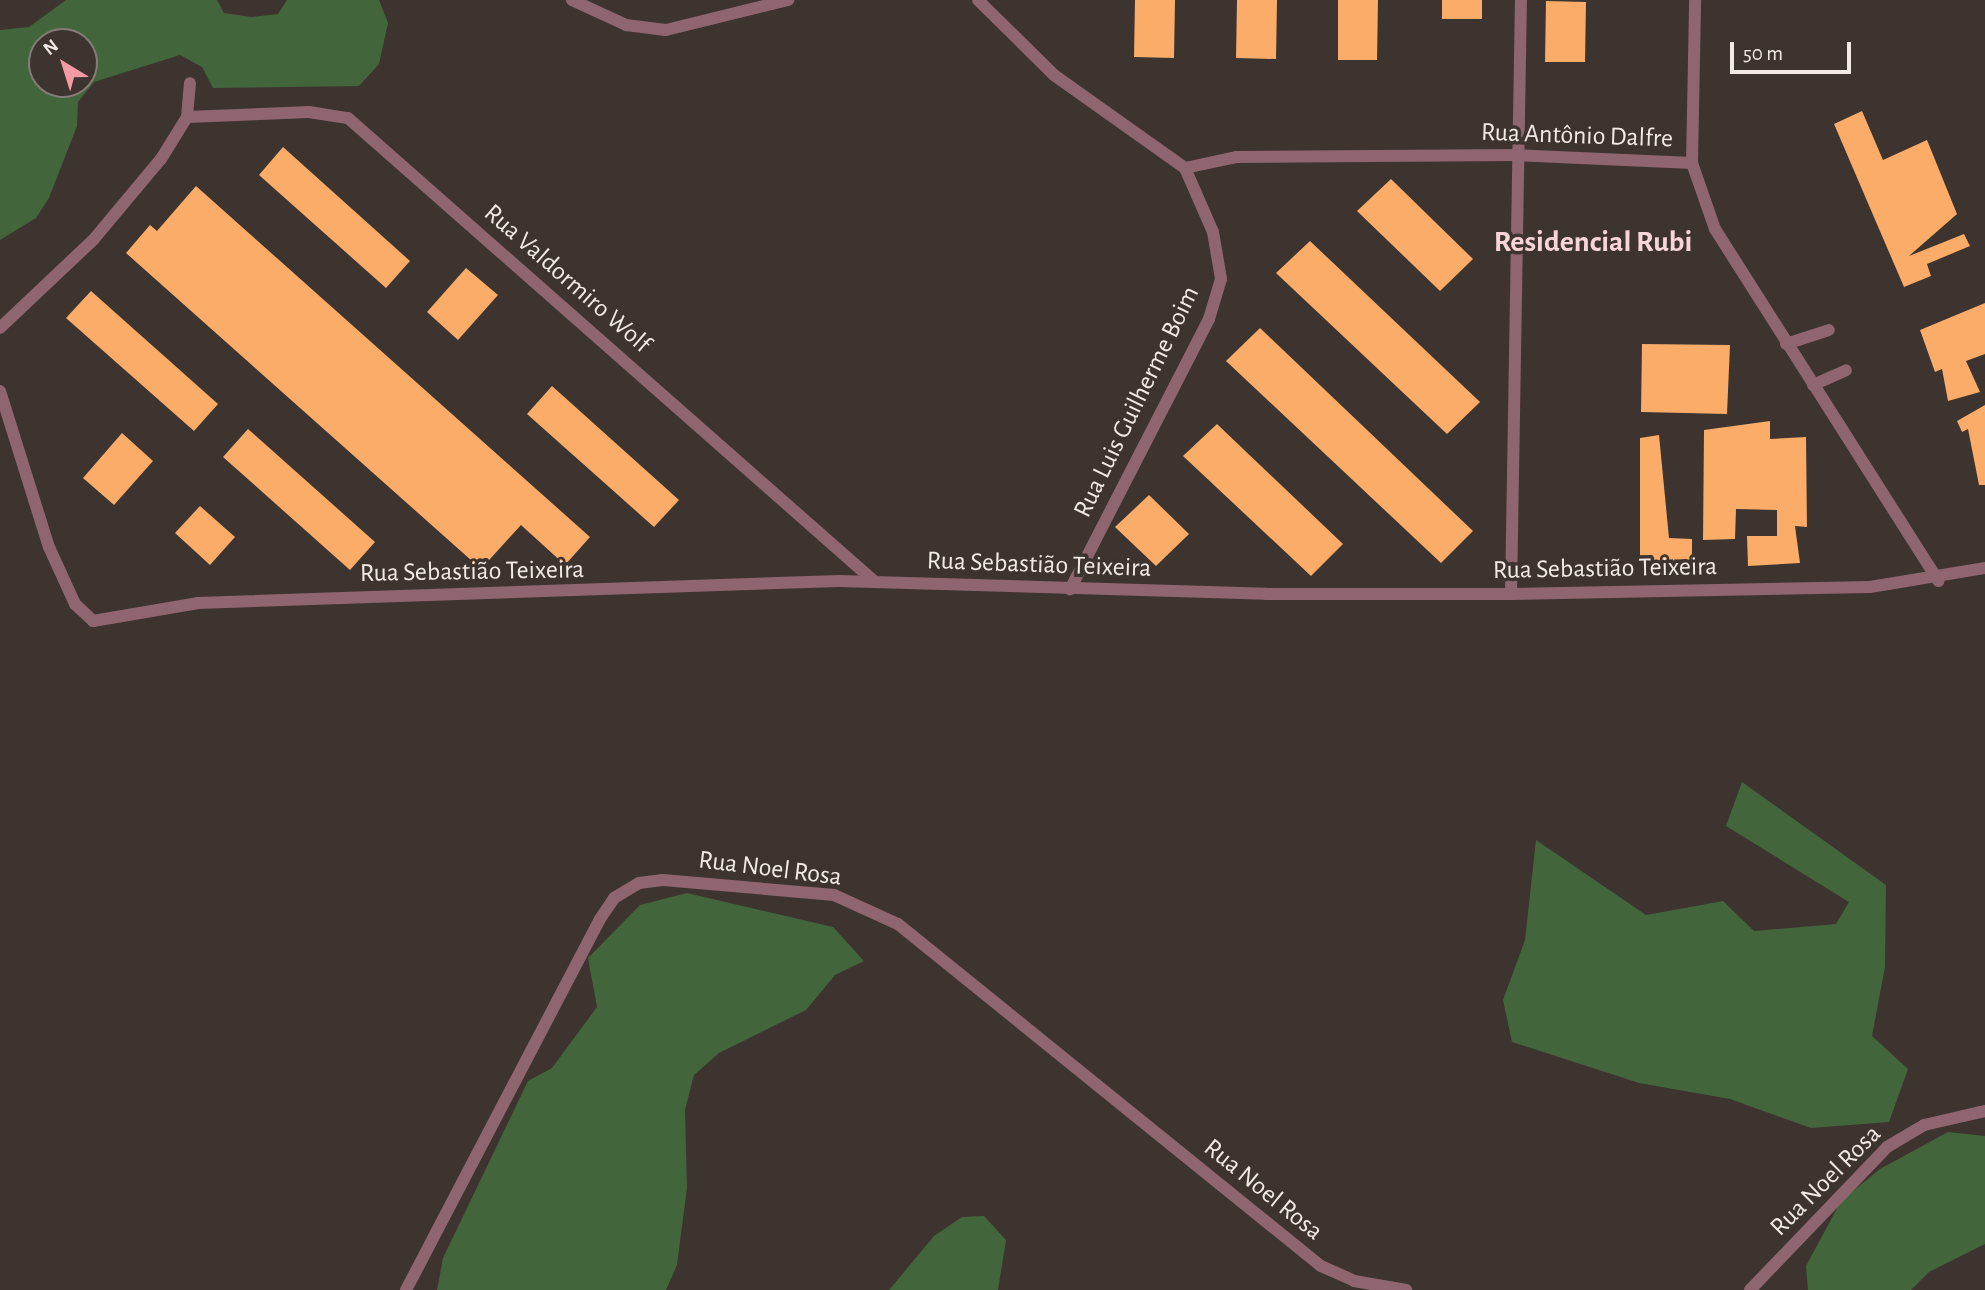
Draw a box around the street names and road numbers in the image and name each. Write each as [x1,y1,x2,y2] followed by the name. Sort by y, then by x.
[1480,117,1674,155] street label: Rua Antônio Dalfre
[477,198,657,360] street label: Rua Valdormiro Wolf
[1067,281,1207,523] street label: Rua Luis Guilherme Boim
[926,545,1152,585] street label: Rua Sebastião Teixeira
[1493,551,1717,587] street label: Rua Sebastião Teixeira
[360,554,584,590] street label: Rua Sebastião Teixeira
[697,845,843,893] street label: Rua Noel Rosa
[1764,1119,1888,1243] street label: Rua Noel Rosa
[1197,1133,1329,1247] street label: Rua Noel Rosa

